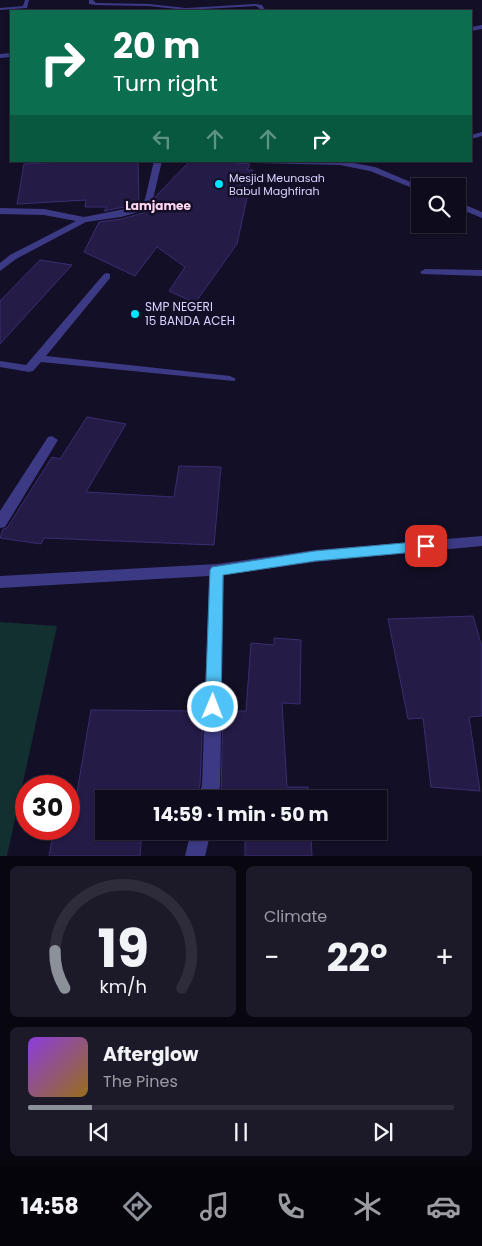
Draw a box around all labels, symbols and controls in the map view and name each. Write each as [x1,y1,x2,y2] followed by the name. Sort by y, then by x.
[113,21,200,70] text: 20 m
[30,30,95,95] icon: right
[113,68,218,99] text: Turn right
[148,125,176,153] icon: left
[201,125,229,153] icon: ahead
[254,125,282,153] icon: ahead
[307,125,335,153] icon: right
[229,170,325,199] place label: Mesjid Meunasah Babul Maghfirah
[213,178,225,190] marker: Mesjid Meunasah Babul Maghfirah
[411,178,466,233] map controls
[411,178,466,233] button: search
[125,197,191,214] district label: Lamjamee
[145,298,235,329] place label: SMP NEGERI 15 BANDA ACEH
[129,308,141,320] marker: SMP NEGERI 15 BANDA ACEH
[405,525,447,567] pin
[412,532,440,560] icon: arrive
[186,680,238,732] position arrow
[15,775,80,840] speed limit sign: 30
[153,801,329,828] text: 14:59 · 1 min · 50 m
[264,905,327,928] text: Climate
[97,912,149,985] text: 19
[327,931,388,984] text: 22°
[264,938,279,977] text: −
[435,938,454,977] text: +
[99,974,147,999] text: km/h
[103,1041,198,1068] text: Afterglow
[103,1070,178,1093] text: The Pines
[85,1118,113,1146] icon: previous
[227,1118,255,1146] icon: pause
[369,1118,397,1146] icon: next
[120,1189,155,1224] icon: directions
[197,1189,232,1224] icon: music
[273,1189,308,1224] icon: phone
[350,1189,385,1224] icon: climate
[426,1189,461,1224] icon: car
[21,1191,79,1222] text: 14:58

